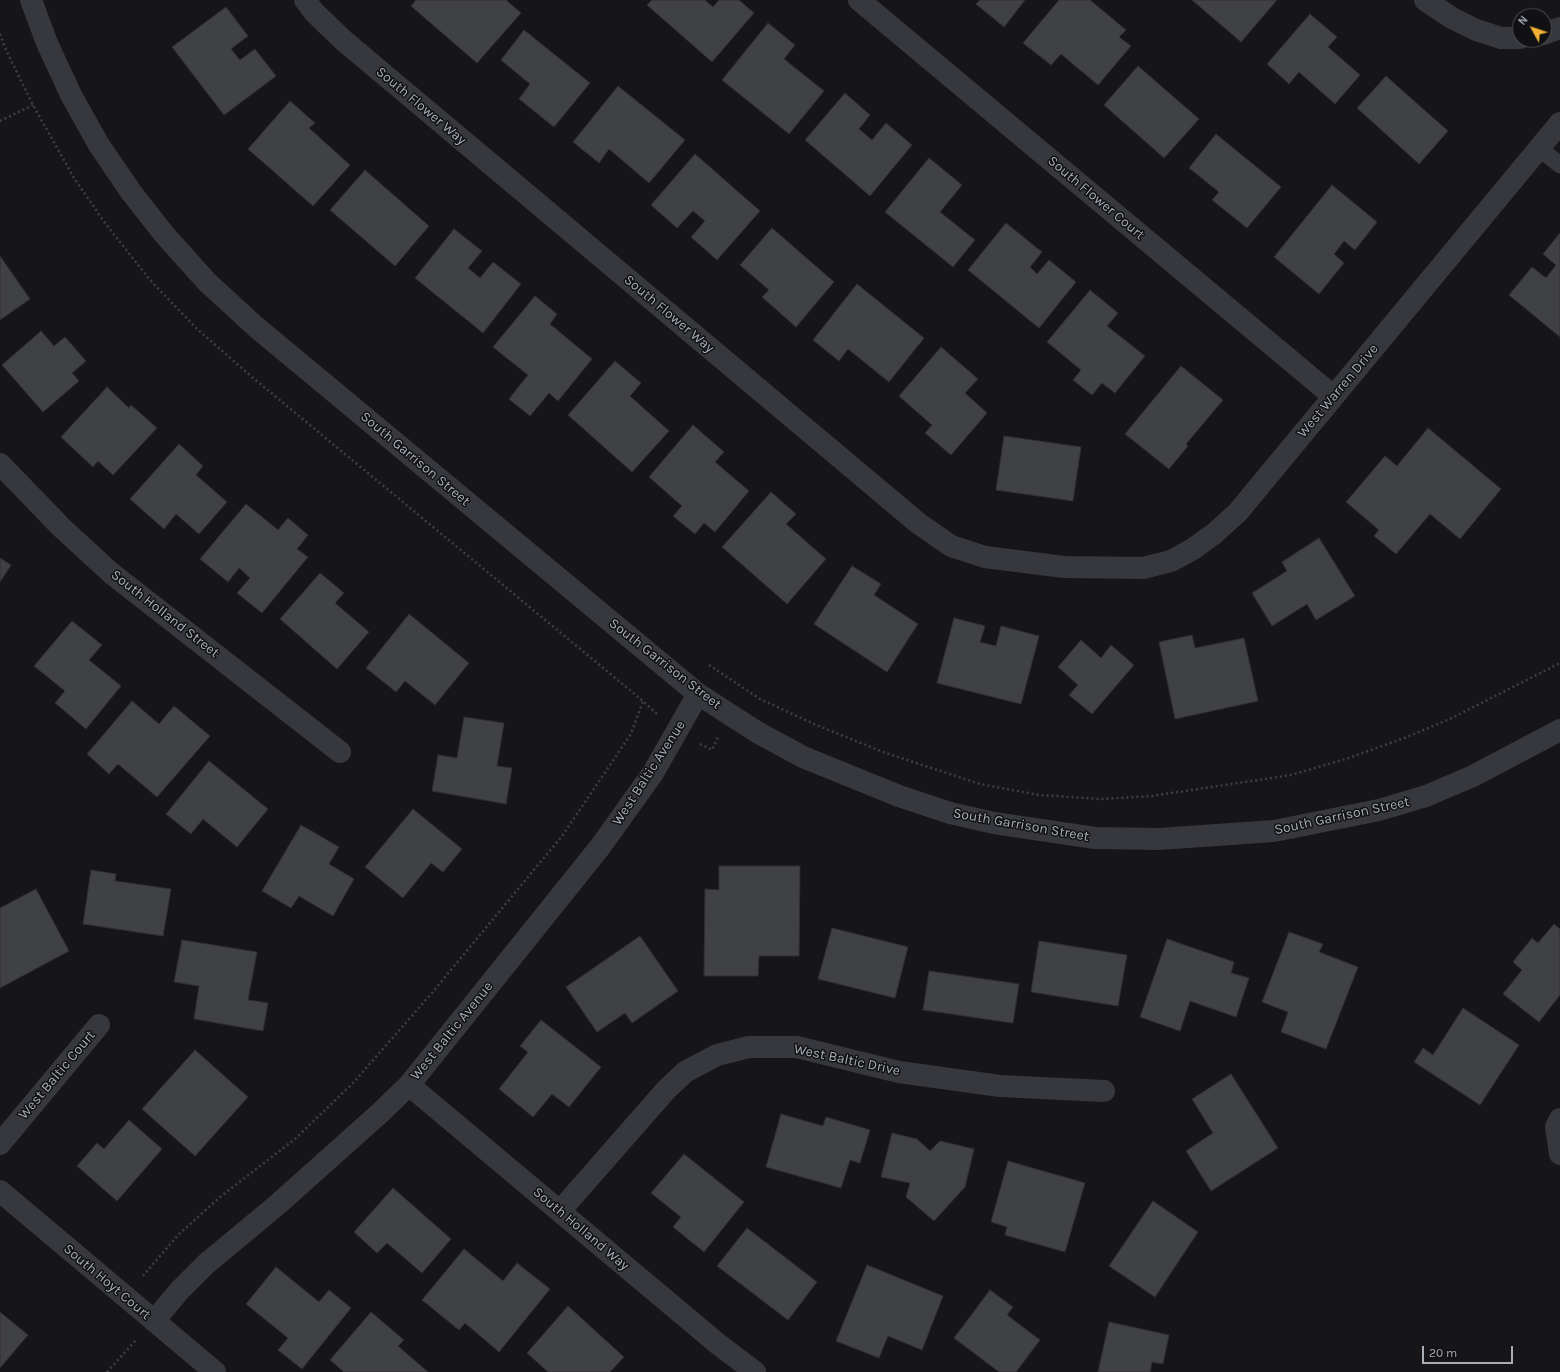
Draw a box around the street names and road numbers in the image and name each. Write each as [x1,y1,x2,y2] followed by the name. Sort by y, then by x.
[372,63,470,149] street label: South Flower Way
[1044,153,1148,243] street label: South Flower Court
[620,271,718,357] street label: South Flower Way
[1294,341,1382,441] street label: West Warren Drive
[357,408,473,510] street label: South Garrison Street
[108,567,222,661] street label: South Holland Street
[606,615,724,713] street label: South Garrison Street
[609,717,689,829] street label: West Baltic Avenue
[1273,793,1411,839] street label: South Garrison Street
[952,805,1090,845] street label: South Garrison Street
[407,978,497,1084] street label: West Baltic Avenue
[15,1027,99,1123] street label: West Baltic Court
[792,1041,902,1079] street label: West Baltic Drive
[529,1184,633,1274] street label: South Holland Way
[60,1241,154,1323] street label: South Hoyt Court

